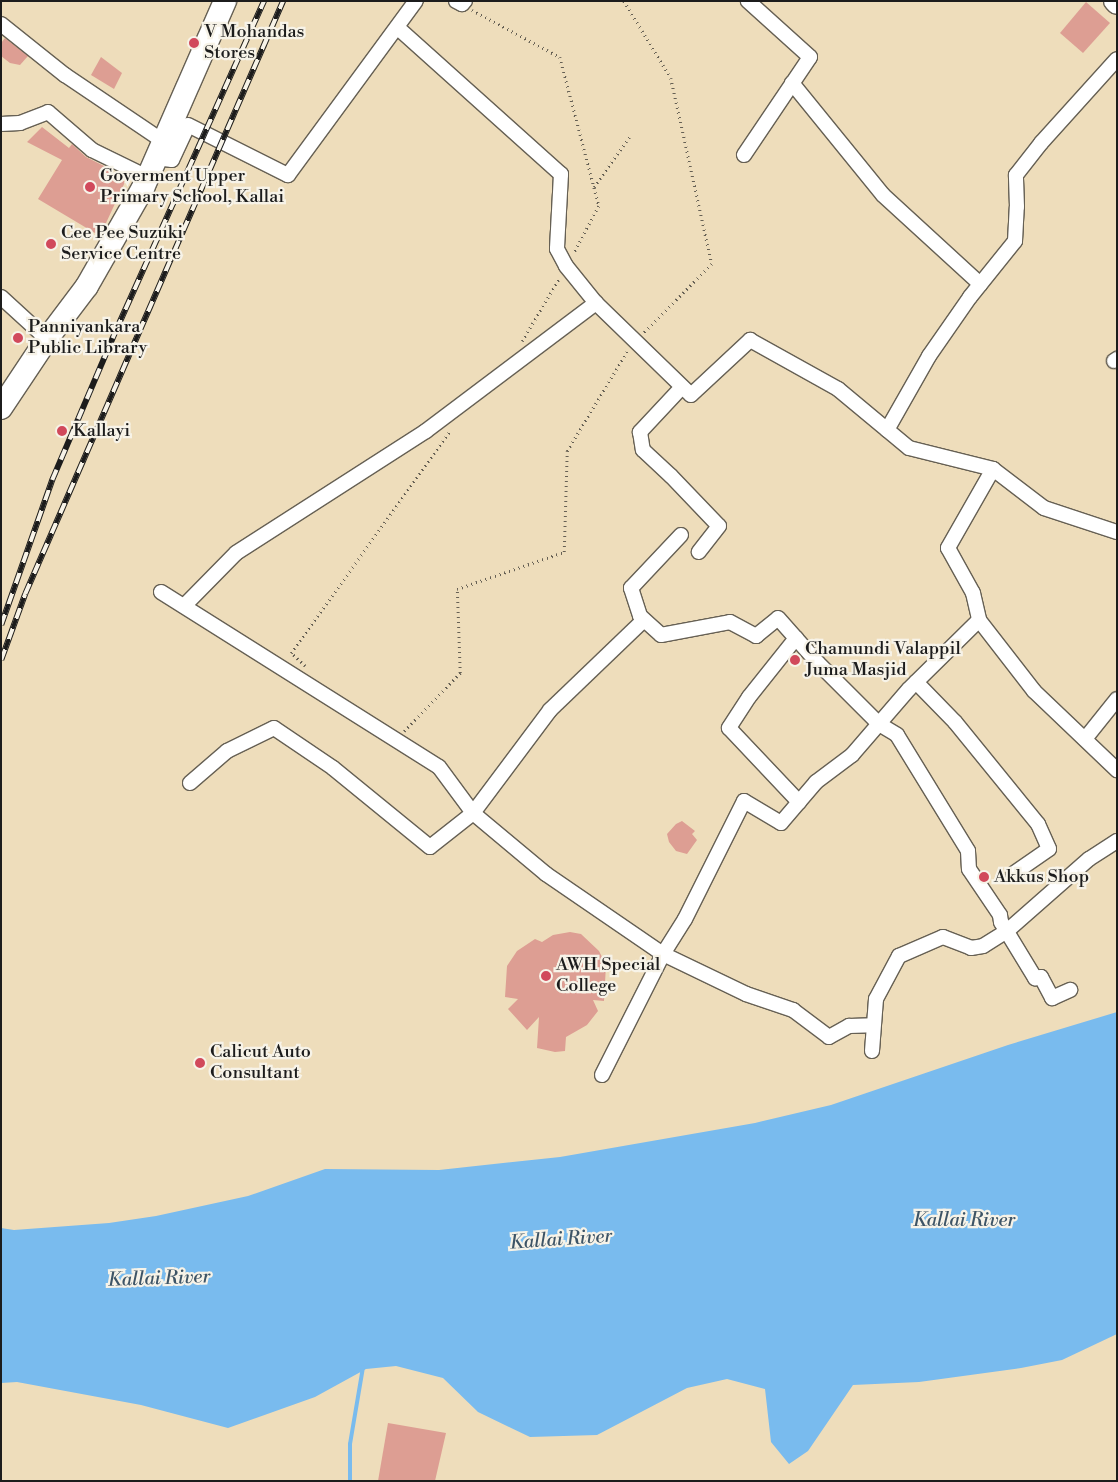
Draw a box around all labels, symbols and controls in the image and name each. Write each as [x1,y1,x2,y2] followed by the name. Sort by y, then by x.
[204,22,304,64] place label: V Mohandas Stores
[188,37,200,49] marker: V Mohandas Stores
[100,166,284,208] place label: Goverment Upper Primary School, Kallai
[84,181,96,193] marker: Goverment Upper Primary School, Kallai
[61,223,183,266] place label: Cee Pee Suzuki Service Centre
[45,238,57,250] marker: Cee Pee Suzuki Service Centre
[28,317,147,359] place label: Panniyankara Public Library
[12,332,24,344] marker: Panniyankara Public Library
[73,420,130,442] place label: Kallayi
[55,424,69,438] marker: Kallayi
[805,639,961,682] place label: Chamundi Valappil Juma Masjid
[789,654,801,666] marker: Chamundi Valappil Juma Masjid
[994,866,1089,888] place label: Akkus Shop
[978,871,990,883] marker: Akkus Shop
[556,955,660,998] place label: AWH Special College
[540,970,552,982] marker: AWH Special College
[210,1042,311,1084] place label: Calicut Auto Consultant
[194,1057,206,1069] marker: Calicut Auto Consultant
[913,1210,1015,1232] water label: Kallai River
[509,1225,613,1255] water label: Kallai River
[107,1266,211,1292] water label: Kallai River

